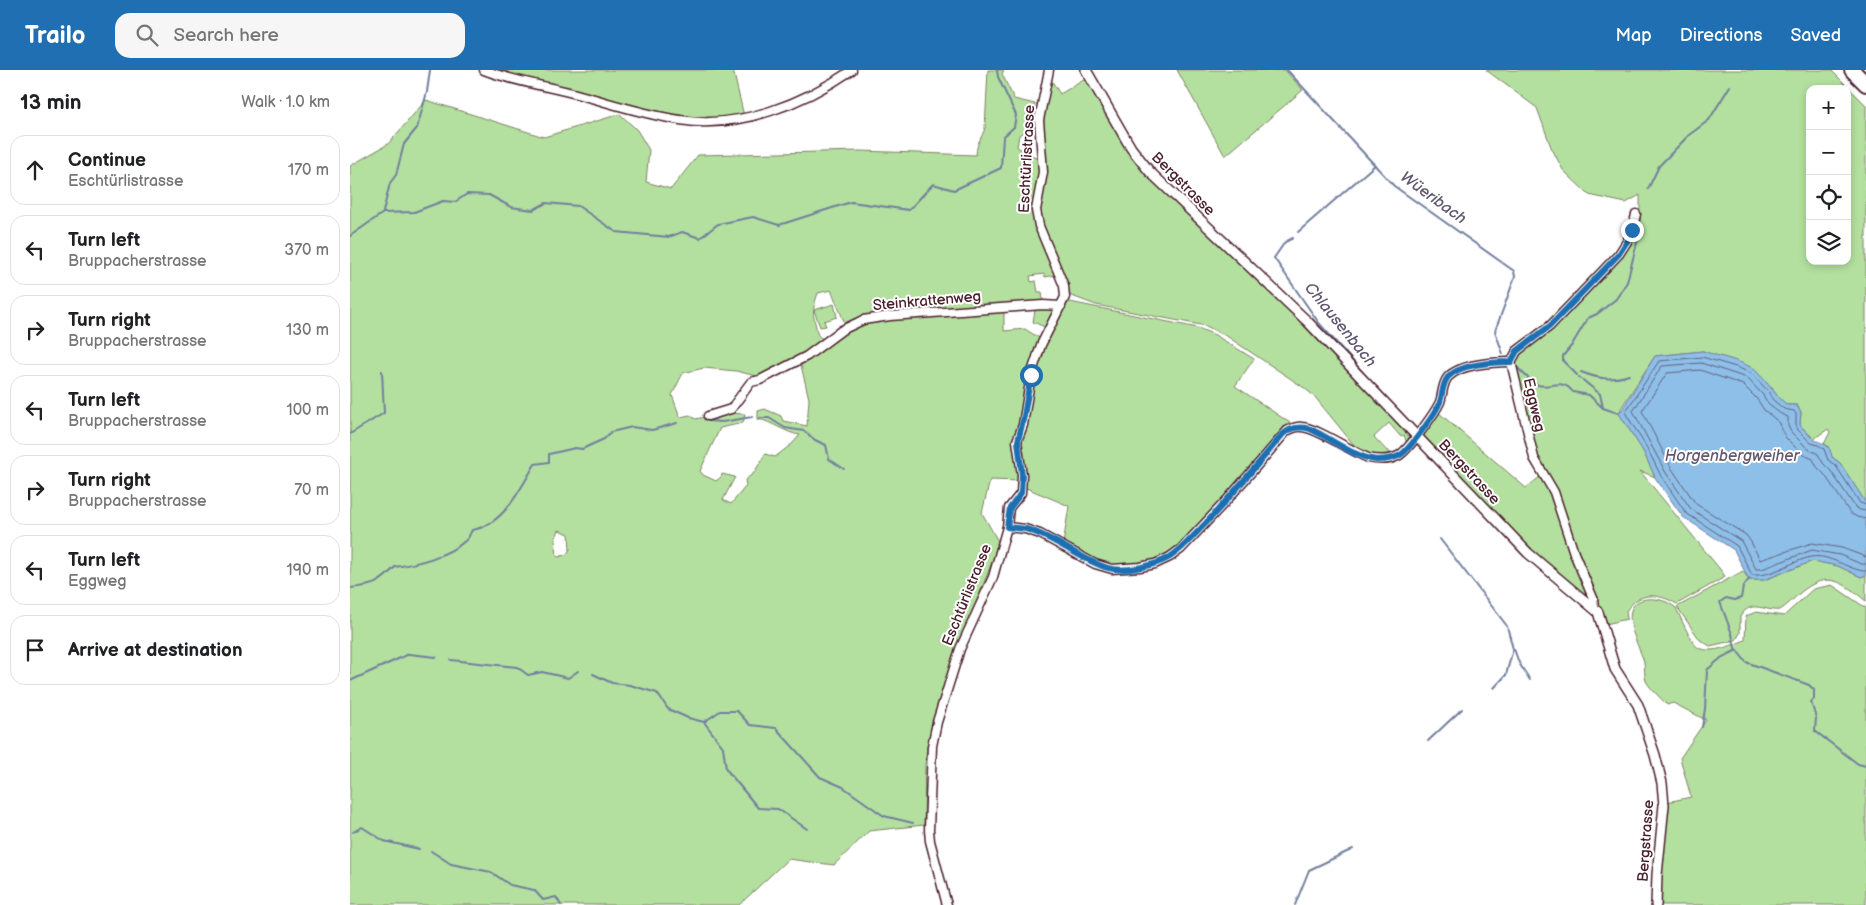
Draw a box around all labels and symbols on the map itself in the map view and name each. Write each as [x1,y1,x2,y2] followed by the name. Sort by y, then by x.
[1015,104,1039,214] street label: Eschtürlistrasse
[1147,148,1219,220] street label: Bergstrasse
[1396,168,1470,229] water label: Wüeribach
[1621,219,1644,242] route end
[1300,279,1380,371] water label: Chlausenbach
[872,287,982,315] street label: Steinkrattenweg
[1020,364,1043,387] route start
[1519,376,1549,434] street label: Eggweg
[1434,435,1504,509] street label: Bergstrasse
[1665,447,1801,466] water label: Horgenbergweiher
[938,541,996,649] street label: Eschtürlistrasse
[1634,799,1658,883] street label: Bergstrasse

